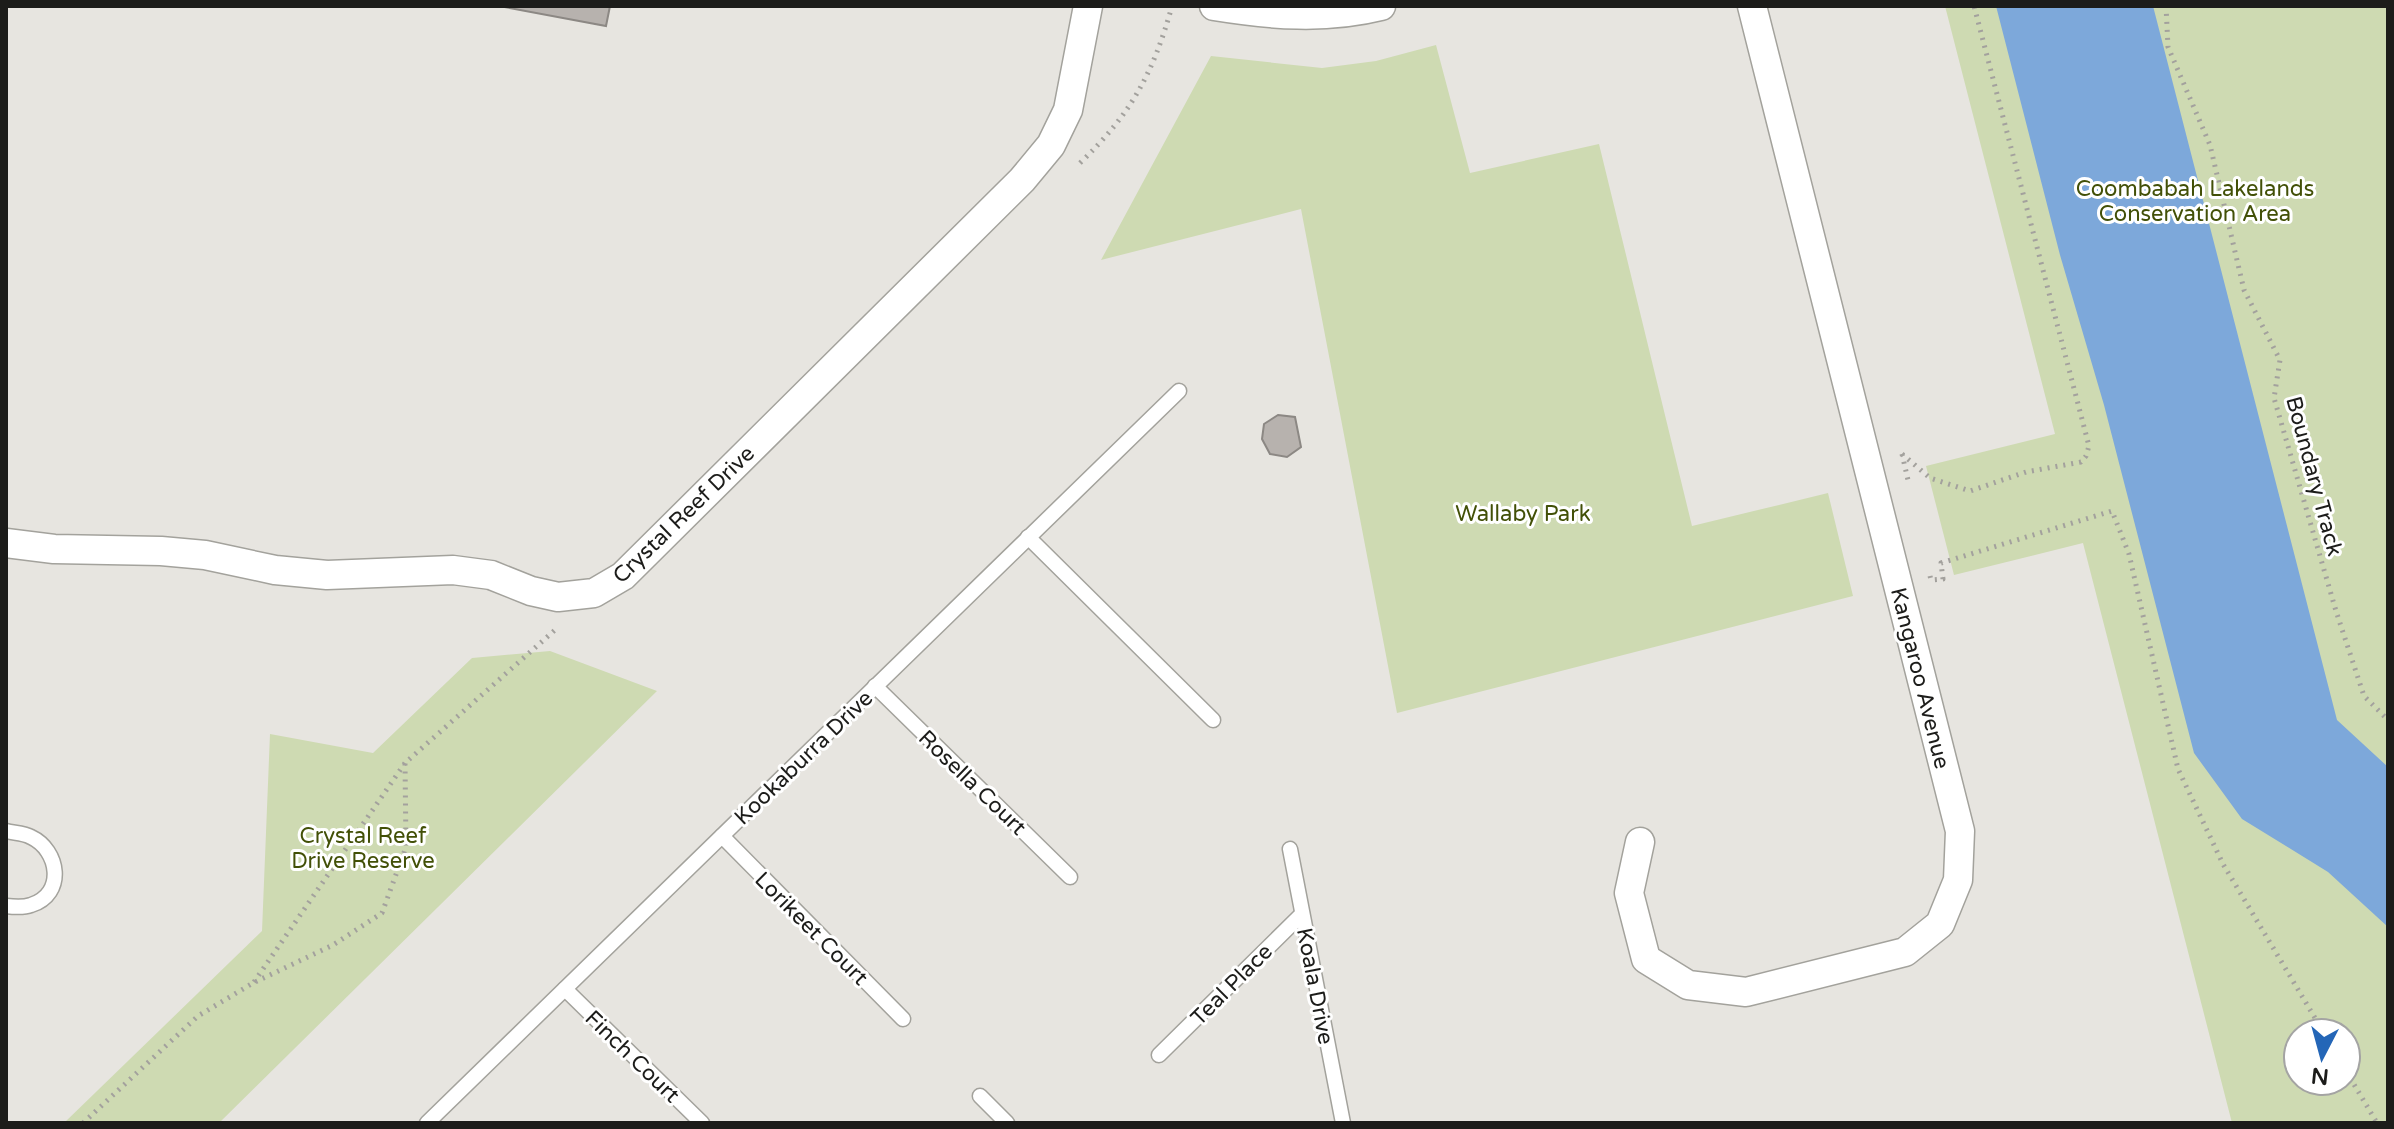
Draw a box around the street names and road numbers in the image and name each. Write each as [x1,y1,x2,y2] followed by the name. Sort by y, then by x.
[2280,394,2348,559] street label: Boundary Track
[608,441,760,589] street label: Crystal Reef Drive
[1885,585,1955,772] street label: Kangaroo Avenue
[729,685,878,830] street label: Kookaburra Drive
[913,725,1032,841] street label: Rosella Court
[749,867,873,991] street label: Lorikeet Court
[1291,926,1339,1047] street label: Koala Drive
[1186,939,1278,1031] street label: Teal Place
[580,1005,685,1108] street label: Finch Court

